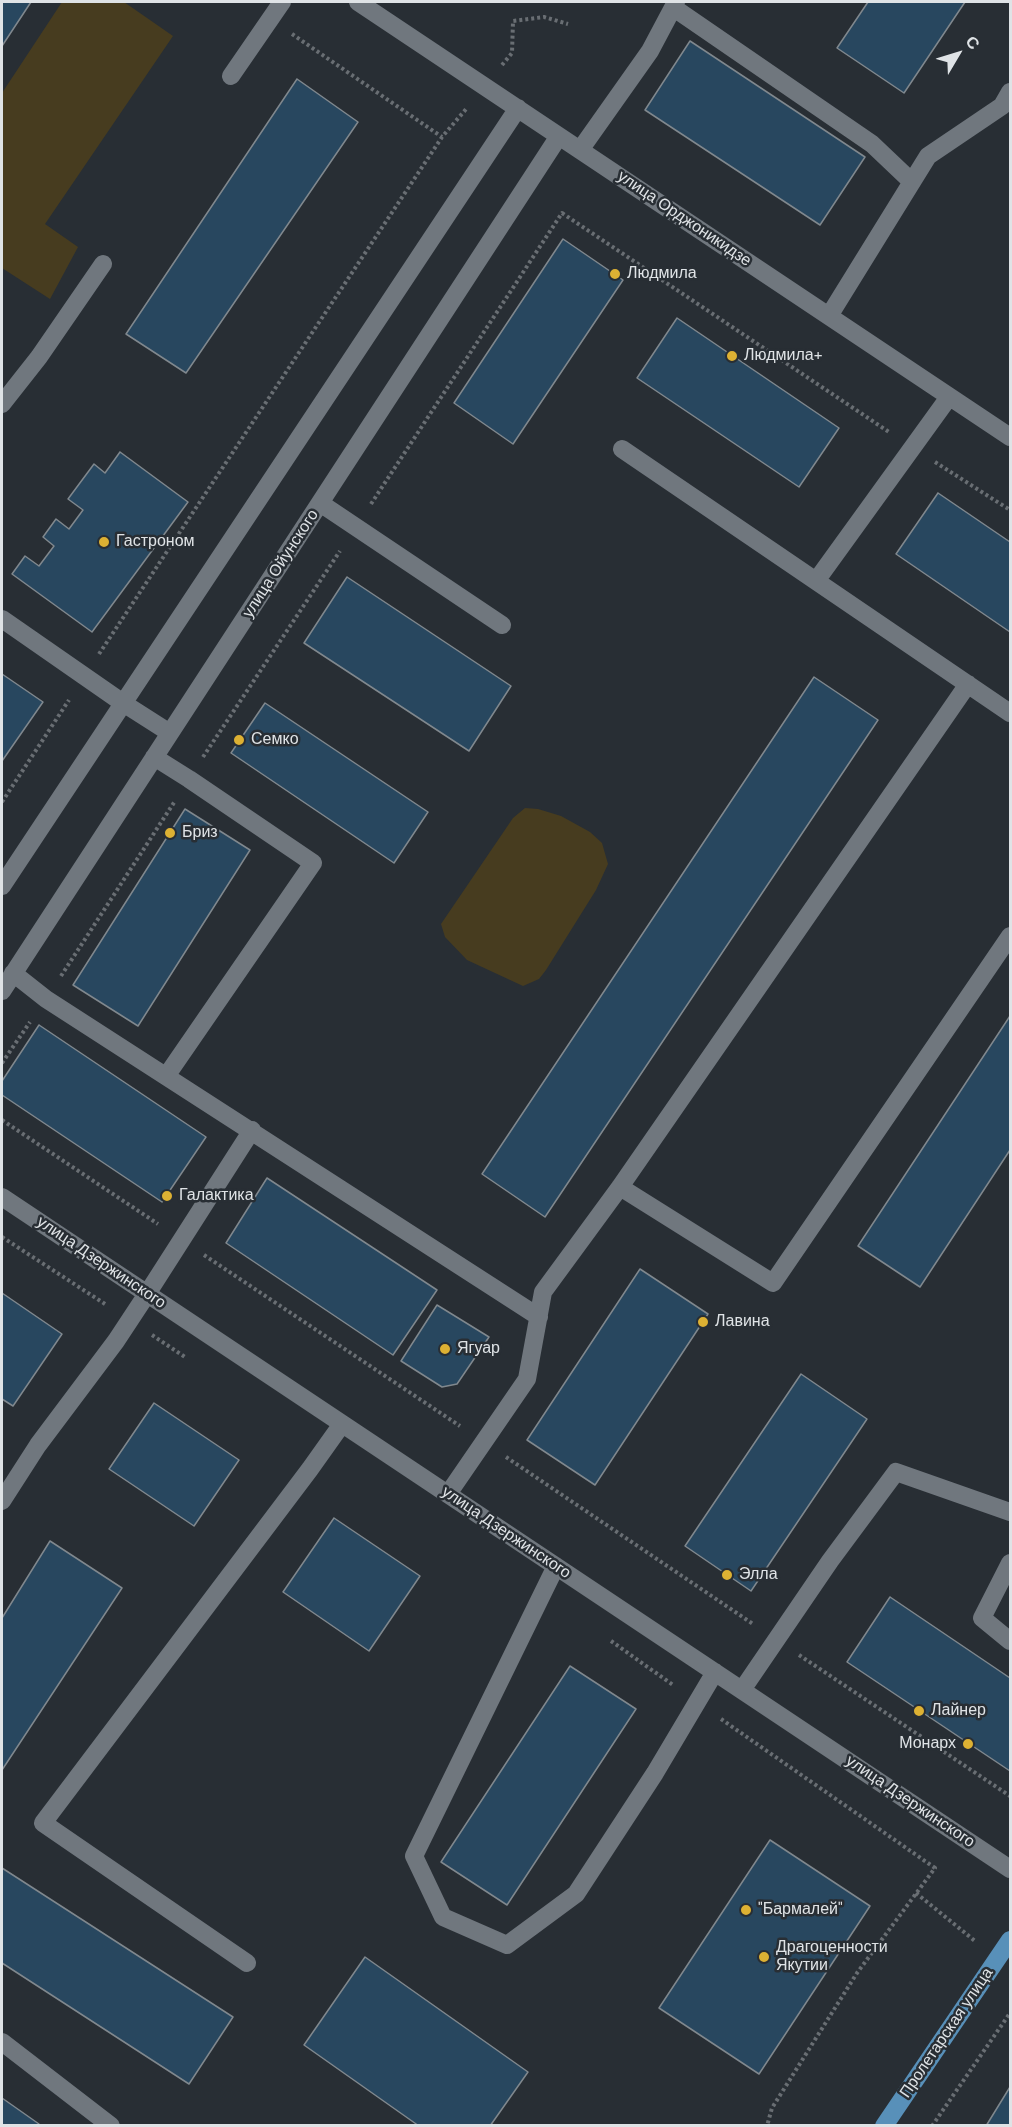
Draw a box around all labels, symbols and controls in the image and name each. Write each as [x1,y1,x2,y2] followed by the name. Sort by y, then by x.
[928,24,988,84] north arrow
[961,32,984,54] text: С
[613,167,755,271] street label: улица Орджоникидзе
[627,264,697,284] place label: Людмила
[608,267,622,281] marker: Людмила
[744,346,822,366] place label: Людмила+
[725,349,739,363] marker: Людмила+
[239,506,323,622] street label: улица Ойунского
[116,532,195,552] place label: Гастроном
[97,535,111,549] marker: Гастроном
[251,730,299,750] place label: Семко
[232,733,246,747] marker: Семко
[182,823,218,843] place label: Бриз
[163,826,177,840] marker: Бриз
[179,1186,254,1206] place label: Галактика
[160,1189,174,1203] marker: Галактика
[33,1213,169,1313] street label: улица Дзержинского
[715,1312,770,1332] place label: Лавина
[696,1315,710,1329] marker: Лавина
[457,1339,500,1359] place label: Ягуар
[438,1342,452,1356] marker: Ягуар
[438,1483,574,1583] street label: улица Дзержинского
[739,1565,778,1585] place label: Элла
[720,1568,734,1582] marker: Элла
[931,1701,986,1721] place label: Лайнер
[912,1704,926,1718] marker: Лайнер
[899,1734,956,1754] place label: Монарх
[961,1737,975,1751] marker: Монарх
[842,1752,978,1852] street label: улица Дзержинского
[758,1900,843,1920] place label: "Бармалей"
[739,1903,753,1917] marker: "Бармалей"
[776,1938,888,1976] place label: Драгоценности Якутии
[757,1950,771,1964] marker: Драгоценности Якутии
[896,1964,998,2102] street label: Пролетарская улица

